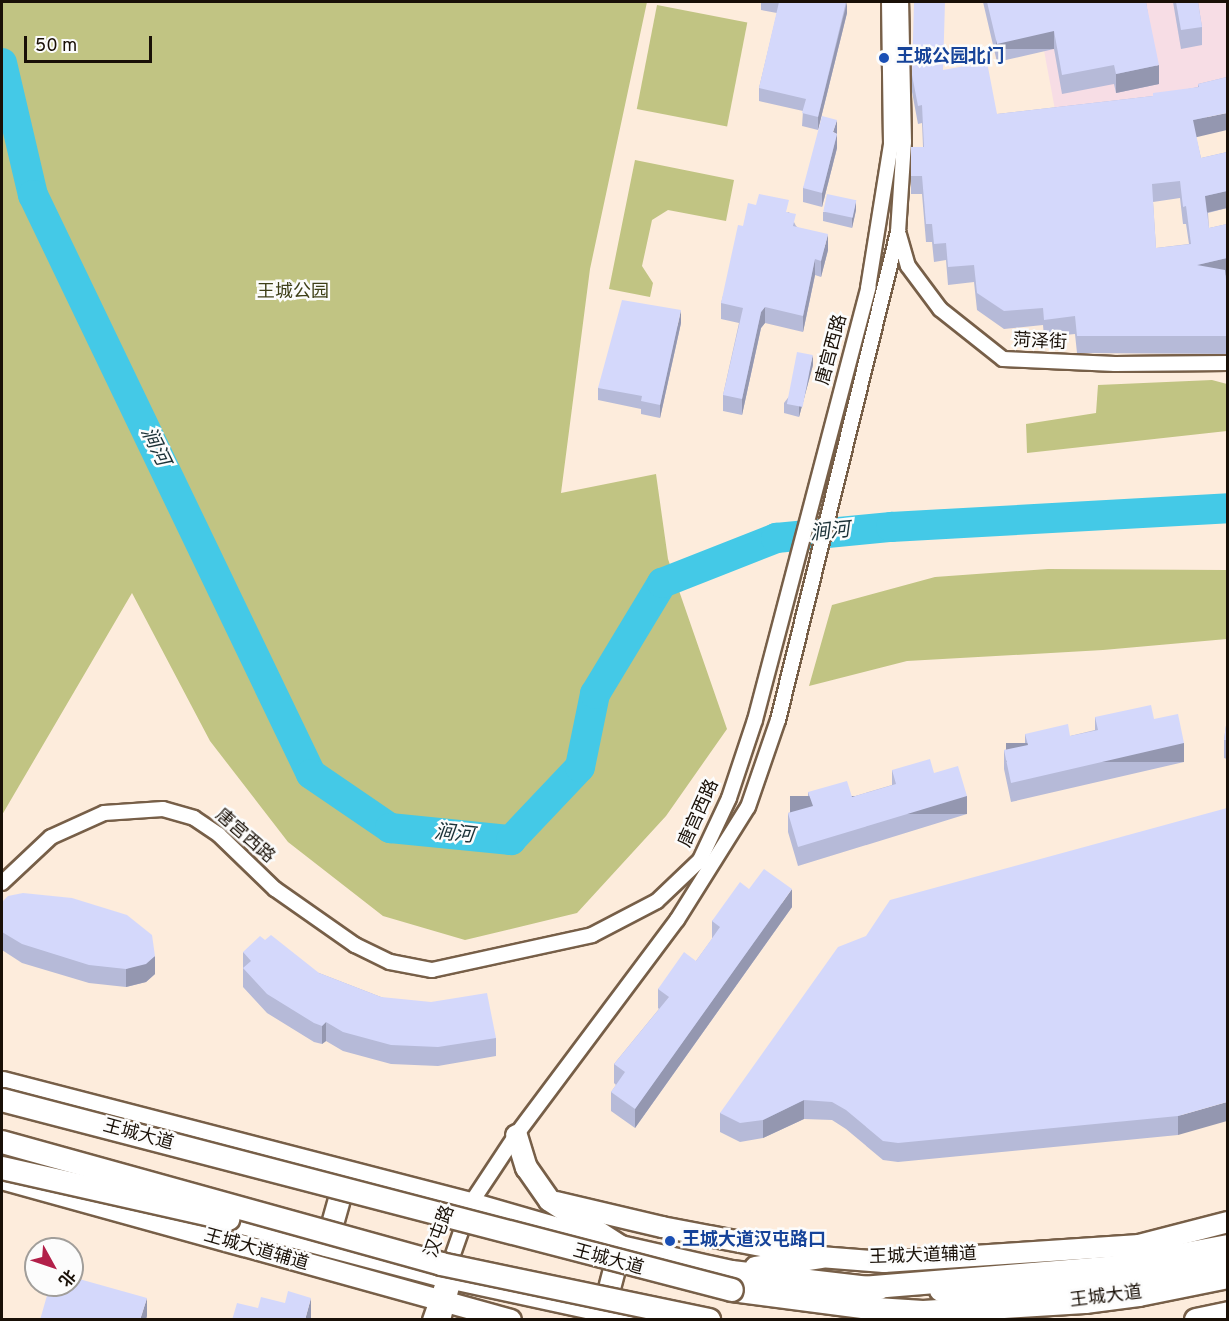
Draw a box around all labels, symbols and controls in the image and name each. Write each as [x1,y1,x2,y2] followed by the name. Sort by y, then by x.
[27,24,154,62] scale bar
[35,35,77,58] text: 50 m
[896,47,1004,69] place label: 王城公园北门
[877,51,891,65] marker: 王城公园北门
[257,282,329,304] park label: 王城公园
[813,312,853,388] street label: 唐宫西路
[1012,331,1068,355] street label: 菏泽街
[134,424,174,470] water label: 涧河
[809,519,851,547] water label: 涧河
[675,777,725,851] street label: 唐宫西路
[210,805,278,869] street label: 唐宫西路
[433,821,475,849] water label: 涧河
[100,1116,176,1156] street label: 王城大道
[422,1203,460,1261] street label: 汉屯路
[201,1226,311,1276] street label: 王城大道辅道
[682,1230,826,1252] place label: 王城大道汉屯路口
[663,1234,677,1248] marker: 王城大道汉屯路口
[24,1237,84,1297] north arrow
[570,1241,646,1281] street label: 王城大道
[869,1244,977,1270] street label: 王城大道辅道
[53,1265,79,1290] text: 北
[1069,1283,1143,1313] street label: 王城大道

